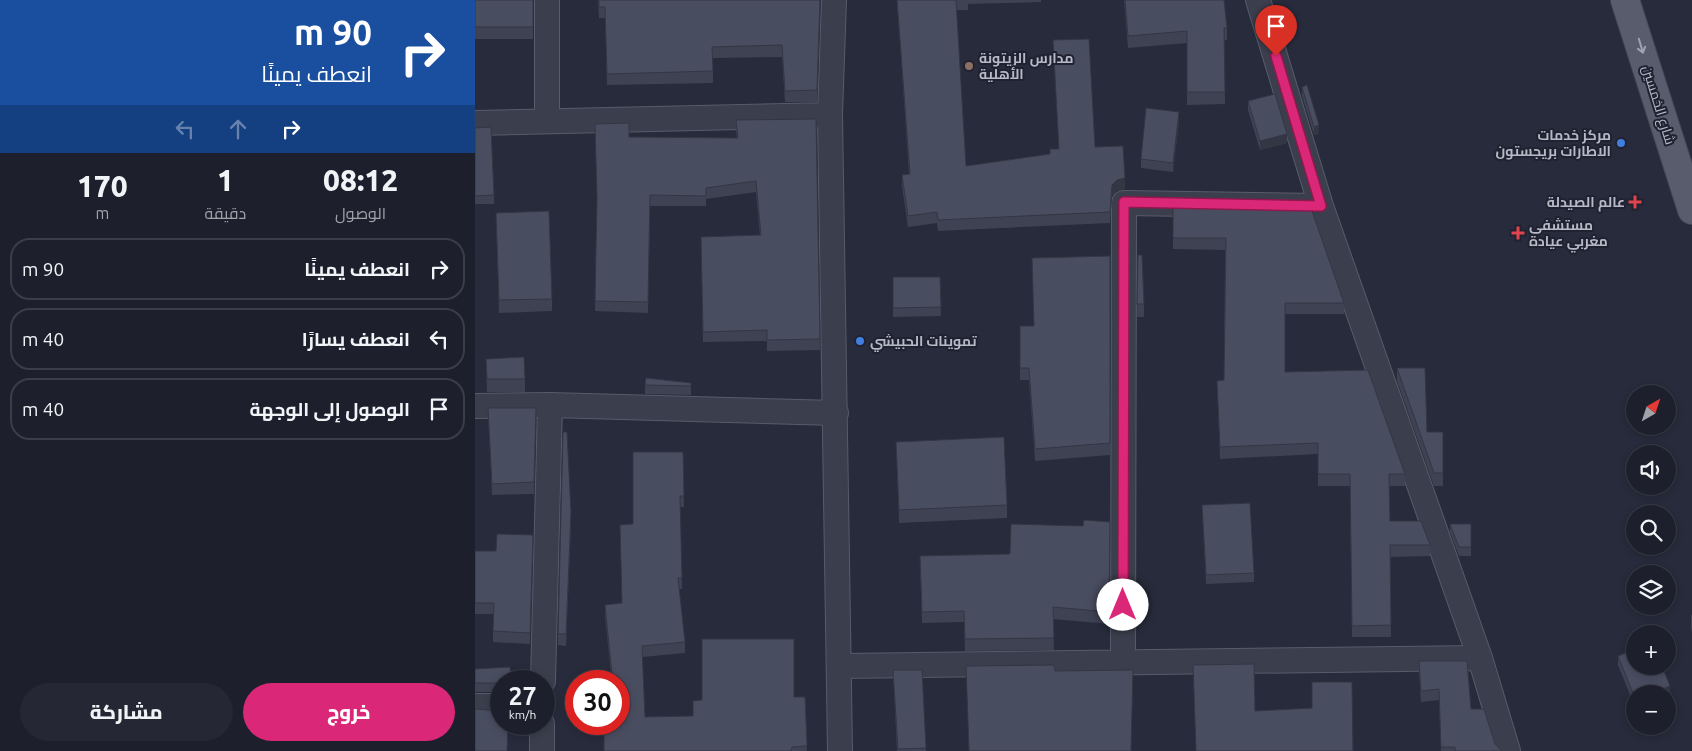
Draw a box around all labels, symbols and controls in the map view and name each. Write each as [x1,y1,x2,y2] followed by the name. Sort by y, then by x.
[1255,5,1297,56] pin
[294,12,372,52] text: 90 m
[1262,12,1290,40] icon: arrive
[390,20,455,85] icon: right
[1636,38,1646,54] one-way arrow
[979,50,1074,82] place label: مدارس الزيتونة الأهلية
[963,60,975,72] marker: مدارس الزيتونة الأهلية
[261,61,372,86] text: انعطف يمينًا
[1638,64,1679,147] street label: شارع الخمسين
[171,115,199,143] icon: left
[224,115,252,143] icon: ahead
[277,115,305,143] icon: right
[1496,127,1611,160] place label: مركز خدمات الاطارات بريجستون
[1615,137,1627,149] marker: مركز خدمات الاطارات بريجستون
[217,163,234,197] text: 1
[323,163,398,197] text: 08:12
[77,169,128,203] text: 170
[1547,194,1625,212] place label: عالم الصيدلة
[1629,196,1641,208] marker: عالم الصيدلة
[95,204,109,222] text: m
[205,204,246,222] text: دقيقة
[335,204,386,222] text: الوصول
[1529,217,1608,253] place label: مستشفى مغربي عيادة
[1511,226,1525,240] marker: مستشفى مغربي عيادة
[425,255,453,283] icon: right
[22,258,64,280] text: 90 m
[304,258,410,280] text: انعطف يمينًا
[425,325,453,353] icon: left
[22,328,64,350] text: 40 m
[302,328,410,350] text: انعطف يسارًا
[870,333,977,352] place label: تموينات الحبيشي
[854,335,866,347] marker: تموينات الحبيشي
[1626,385,1676,435] north arrow
[1626,385,1676,735] map controls
[425,395,453,423] icon: arrive
[22,398,64,420] text: 40 m
[250,398,410,420] text: الوصول إلى الوجهة
[1626,445,1676,495] button: sound
[1626,505,1676,555] button: search
[1626,565,1676,615] button: layers
[1096,578,1148,630] position arrow
[1626,625,1676,675] button: +
[565,670,630,735] speed limit sign: 30
[508,682,537,710] text: 27
[20,683,233,741] button: مشاركة
[243,683,455,741] button: خروج
[1626,685,1676,735] button: −
[509,708,536,721] text: km/h

